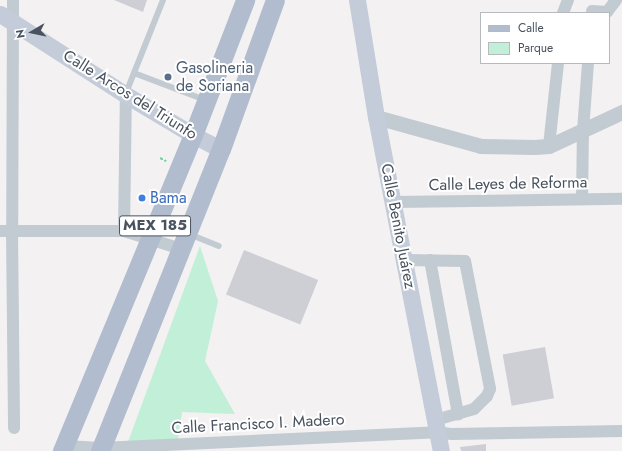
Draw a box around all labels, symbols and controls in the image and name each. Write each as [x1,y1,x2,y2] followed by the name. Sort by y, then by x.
[12,12,52,52] north arrow
[480,12,610,64] legend
[518,19,544,37] text: Calle
[12,28,29,39] text: N
[518,39,553,57] text: Parque
[60,46,200,144] street label: Calle Arcos del Triunfo
[176,58,253,96] place label: Gasolineria de Soriana
[163,72,173,82] marker: Gasolineria de Soriana
[376,162,420,290] street label: Calle Benito Juárez
[428,173,588,195] street label: Calle Leyes de Reforma
[150,188,187,208] place label: Bama
[137,193,147,203] marker: Bama
[119,213,191,239] road number: MEX 185
[171,410,345,438] street label: Calle Francisco I. Madero

